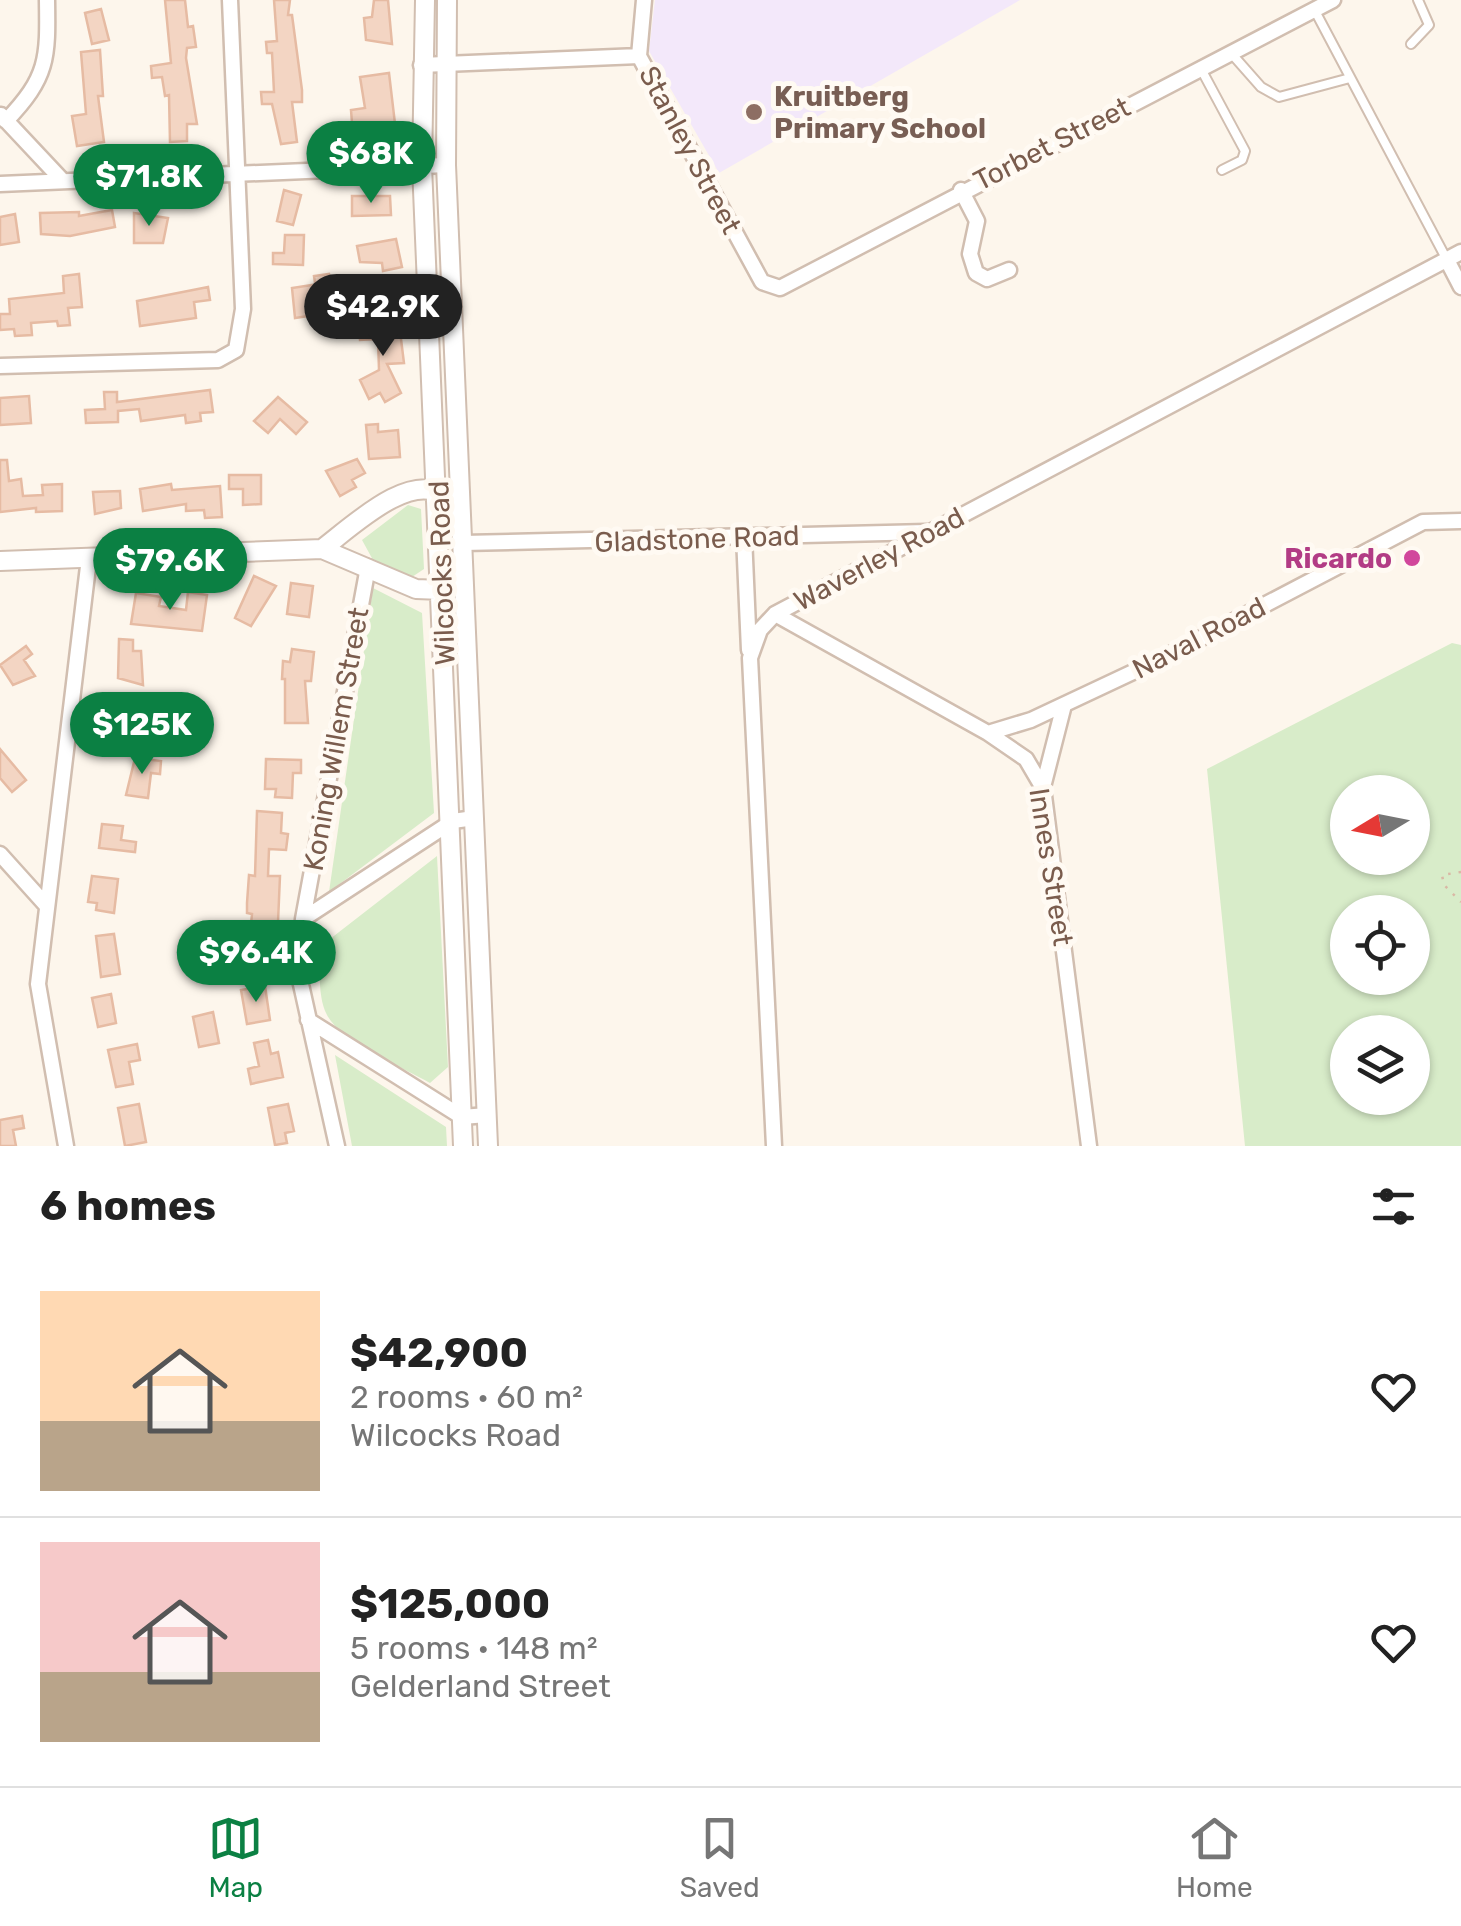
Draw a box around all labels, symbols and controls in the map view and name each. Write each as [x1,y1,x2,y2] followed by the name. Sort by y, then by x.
[632,60,748,240] street label: Stanley Street
[774,80,986,145] place label: Kruitberg Primary School
[968,90,1136,198] street label: Torbet Street
[743,101,765,123] marker: Kruitberg Primary School
[312,121,430,206] pin: $68K
[328,134,414,172] text: $68K
[68,144,230,229] pin: $71.8K
[95,157,203,195] text: $71.8K
[302,274,464,359] pin: $42.9K
[326,287,440,325] text: $42.9K
[422,480,462,666] street label: Wilcocks Road
[788,500,970,618] street label: Waverley Road
[594,519,800,559] street label: Gladstone Road
[89,528,251,613] pin: $79.6K
[115,541,225,579] text: $79.6K
[1284,542,1392,575] place label: Ricardo
[1401,547,1423,569] marker: Ricardo
[1127,590,1271,686] street label: Naval Road
[297,605,375,873] street label: Koning Willem Street
[72,692,212,777] pin: $125K
[92,705,192,743] text: $125K
[1330,775,1430,875] north arrow
[1330,775,1430,1115] map controls
[1022,786,1080,948] street label: Innes Street
[1330,895,1430,995] button: locate
[175,920,337,1005] pin: $96.4K
[199,933,313,971] text: $96.4K
[1330,1015,1430,1115] button: layers
[1366,1179,1421,1234] icon: filters
[40,1181,216,1231] text: 6 homes
[350,1328,528,1378] text: $42,900
[120,1331,240,1451] icon: home
[1366,1364,1421,1419] icon: heart
[350,1378,583,1416] text: 2 rooms · 60 m²
[350,1416,561,1454] text: Wilcocks Road
[350,1579,550,1629] text: $125,000
[120,1582,240,1702] icon: home
[1366,1615,1421,1670] icon: heart
[350,1629,598,1667] text: 5 rooms · 148 m²
[350,1667,611,1705] text: Gelderland Street
[208,1811,263,1904] tab: Map
[680,1811,760,1904] tab: Saved
[1176,1811,1253,1904] tab: Home

